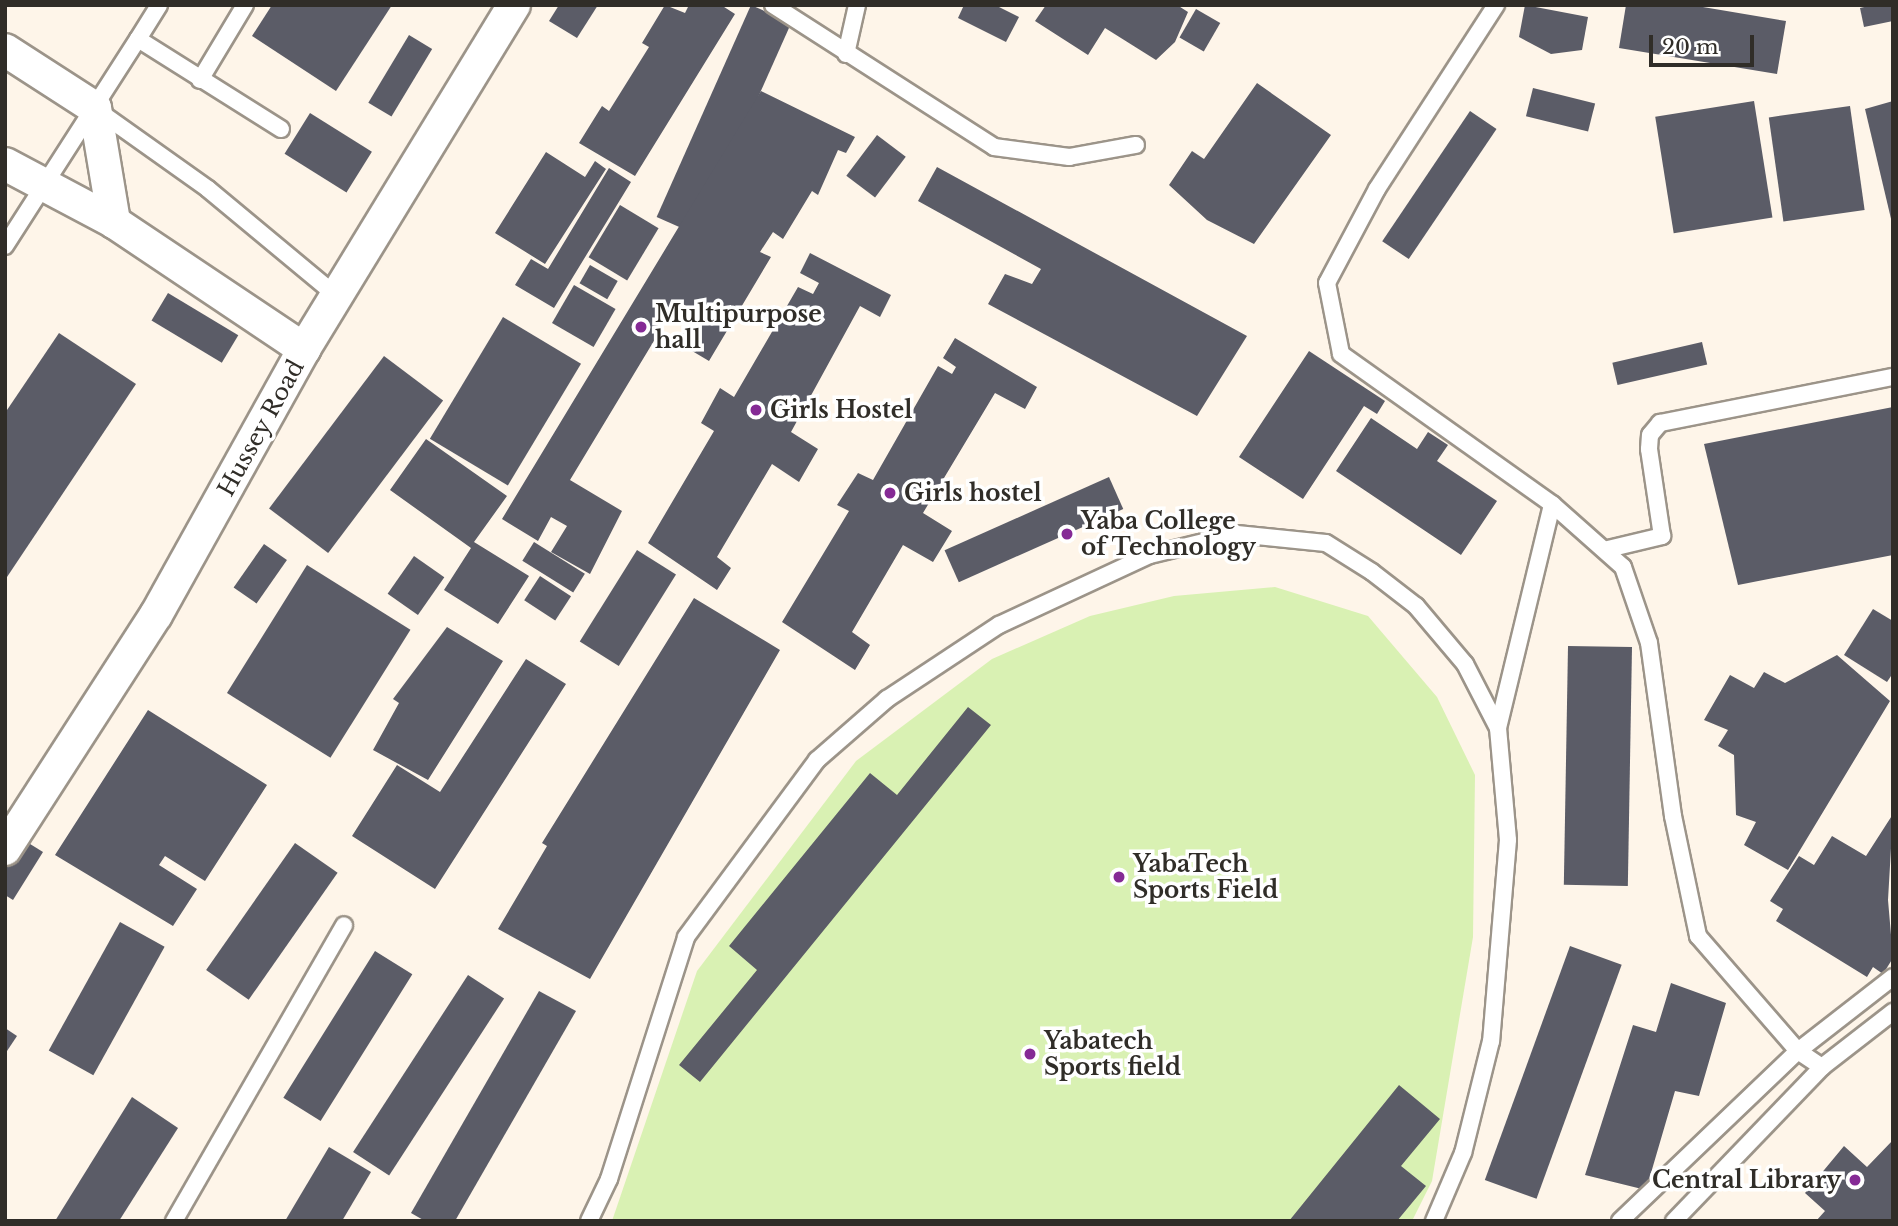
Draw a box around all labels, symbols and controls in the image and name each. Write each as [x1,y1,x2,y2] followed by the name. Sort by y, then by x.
[1653,21,1758,65] scale bar
[1662,34,1719,60] text: 20 m
[655,300,822,354] place label: Multipurpose hall
[633,319,649,335] marker: Multipurpose hall
[212,355,310,501] street label: Hussey Road
[770,396,912,424] place label: Girls Hostel
[748,402,764,418] marker: Girls Hostel
[904,479,1042,507] place label: Girls hostel
[882,485,898,501] marker: Girls hostel
[1081,507,1257,561] place label: Yaba College of Technology
[1059,526,1075,542] marker: Yaba College of Technology
[1133,850,1278,904] place label: YabaTech Sports Field
[1111,869,1127,885] marker: YabaTech Sports Field
[1044,1027,1181,1081] place label: Yabatech Sports field
[1022,1046,1038,1062] marker: Yabatech Sports field
[1652,1166,1841,1194] place label: Central Library
[1847,1172,1863,1188] marker: Central Library

